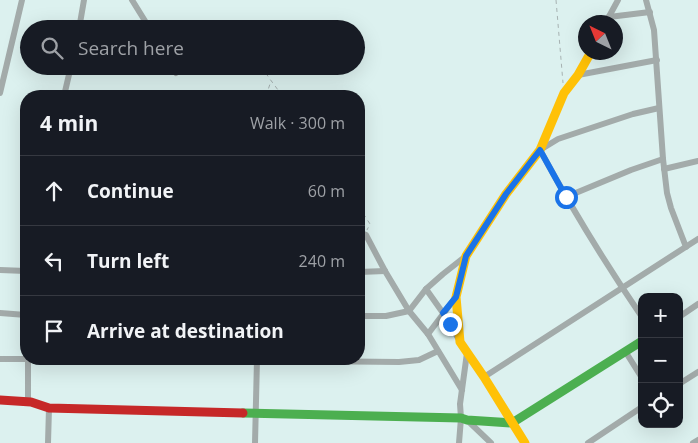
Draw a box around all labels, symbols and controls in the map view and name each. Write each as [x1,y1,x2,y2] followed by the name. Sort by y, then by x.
[578,15,623,60] north arrow
[20,20,365,75] search box
[38,34,66,62] icon: search
[78,35,184,61] text: Search here
[40,109,98,137] text: 4 min
[250,112,345,134] text: Walk · 300 m
[40,177,68,205] icon: ahead
[87,178,174,204] text: Continue
[308,180,345,202] text: 60 m
[555,186,578,209] route start
[40,247,68,275] icon: left
[87,248,169,274] text: Turn left
[299,250,345,272] text: 240 m
[638,293,683,428] map controls
[638,293,683,338] button: +
[439,313,462,336] route end
[40,317,68,345] icon: arrive
[87,318,284,344] text: Arrive at destination
[638,338,683,383] button: −
[638,383,683,428] button: locate

